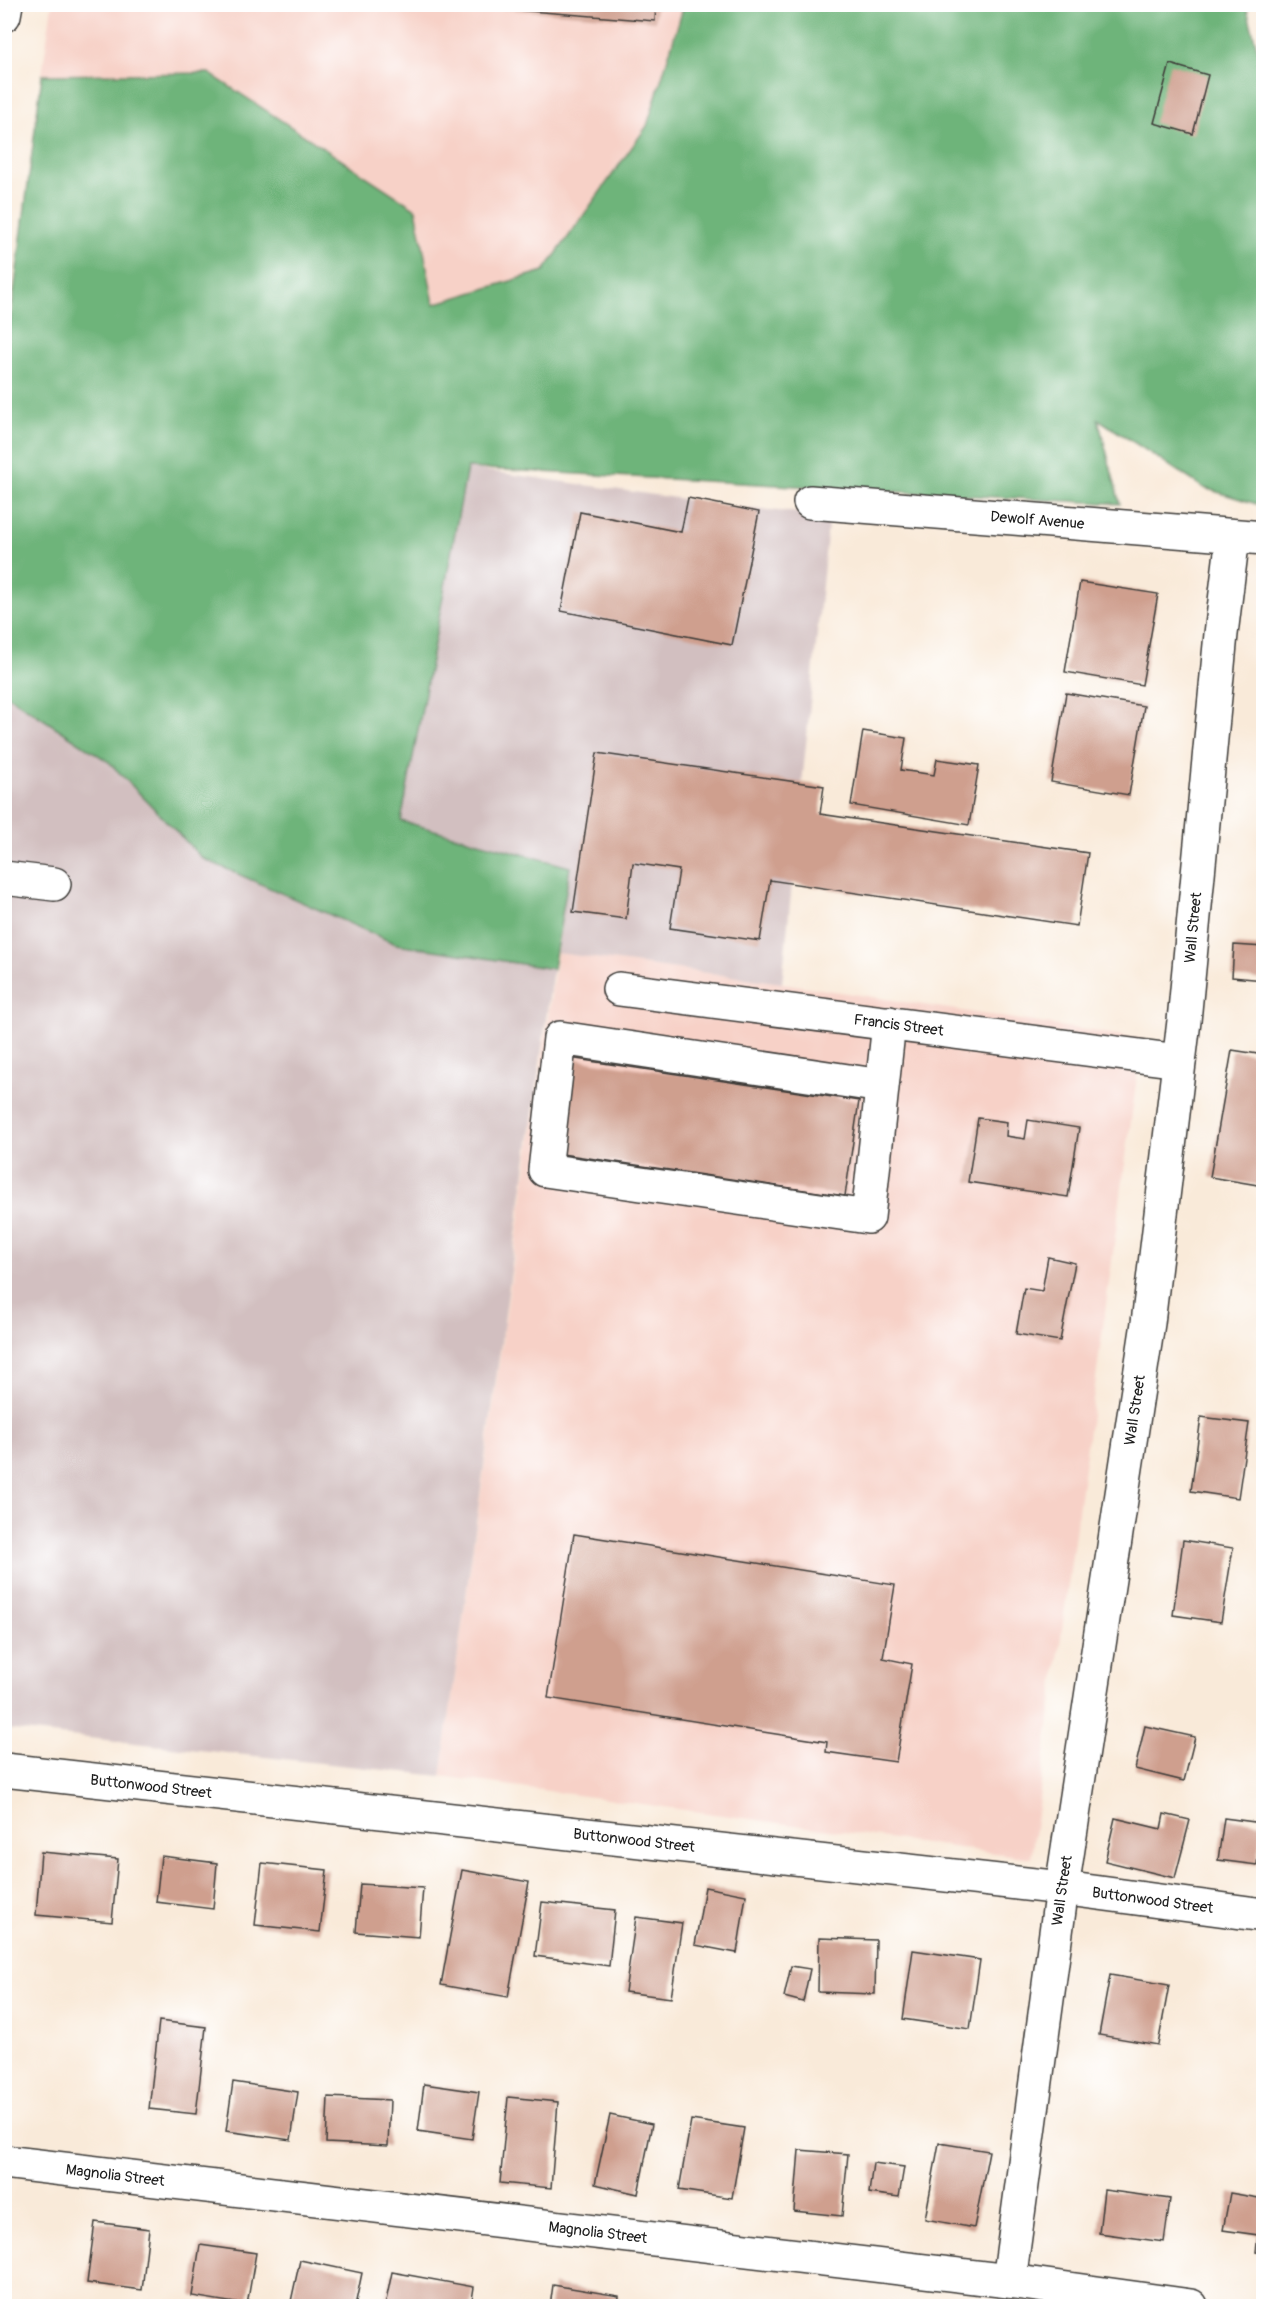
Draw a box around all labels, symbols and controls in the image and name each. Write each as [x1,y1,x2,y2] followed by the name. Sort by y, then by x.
[990,507,1086,534] street label: Dewolf Avenue
[1181,891,1206,964] street label: Wall Street
[853,1010,946,1041] street label: Francis Street
[1121,1373,1150,1447] street label: Wall Street
[89,1771,214,1803] street label: Buttonwood Street
[572,1825,697,1857] street label: Buttonwood Street
[1048,1853,1077,1927] street label: Wall Street
[1091,1883,1215,1918] street label: Buttonwood Street
[65,2160,167,2191] street label: Magnolia Street
[547,2218,649,2248] street label: Magnolia Street

